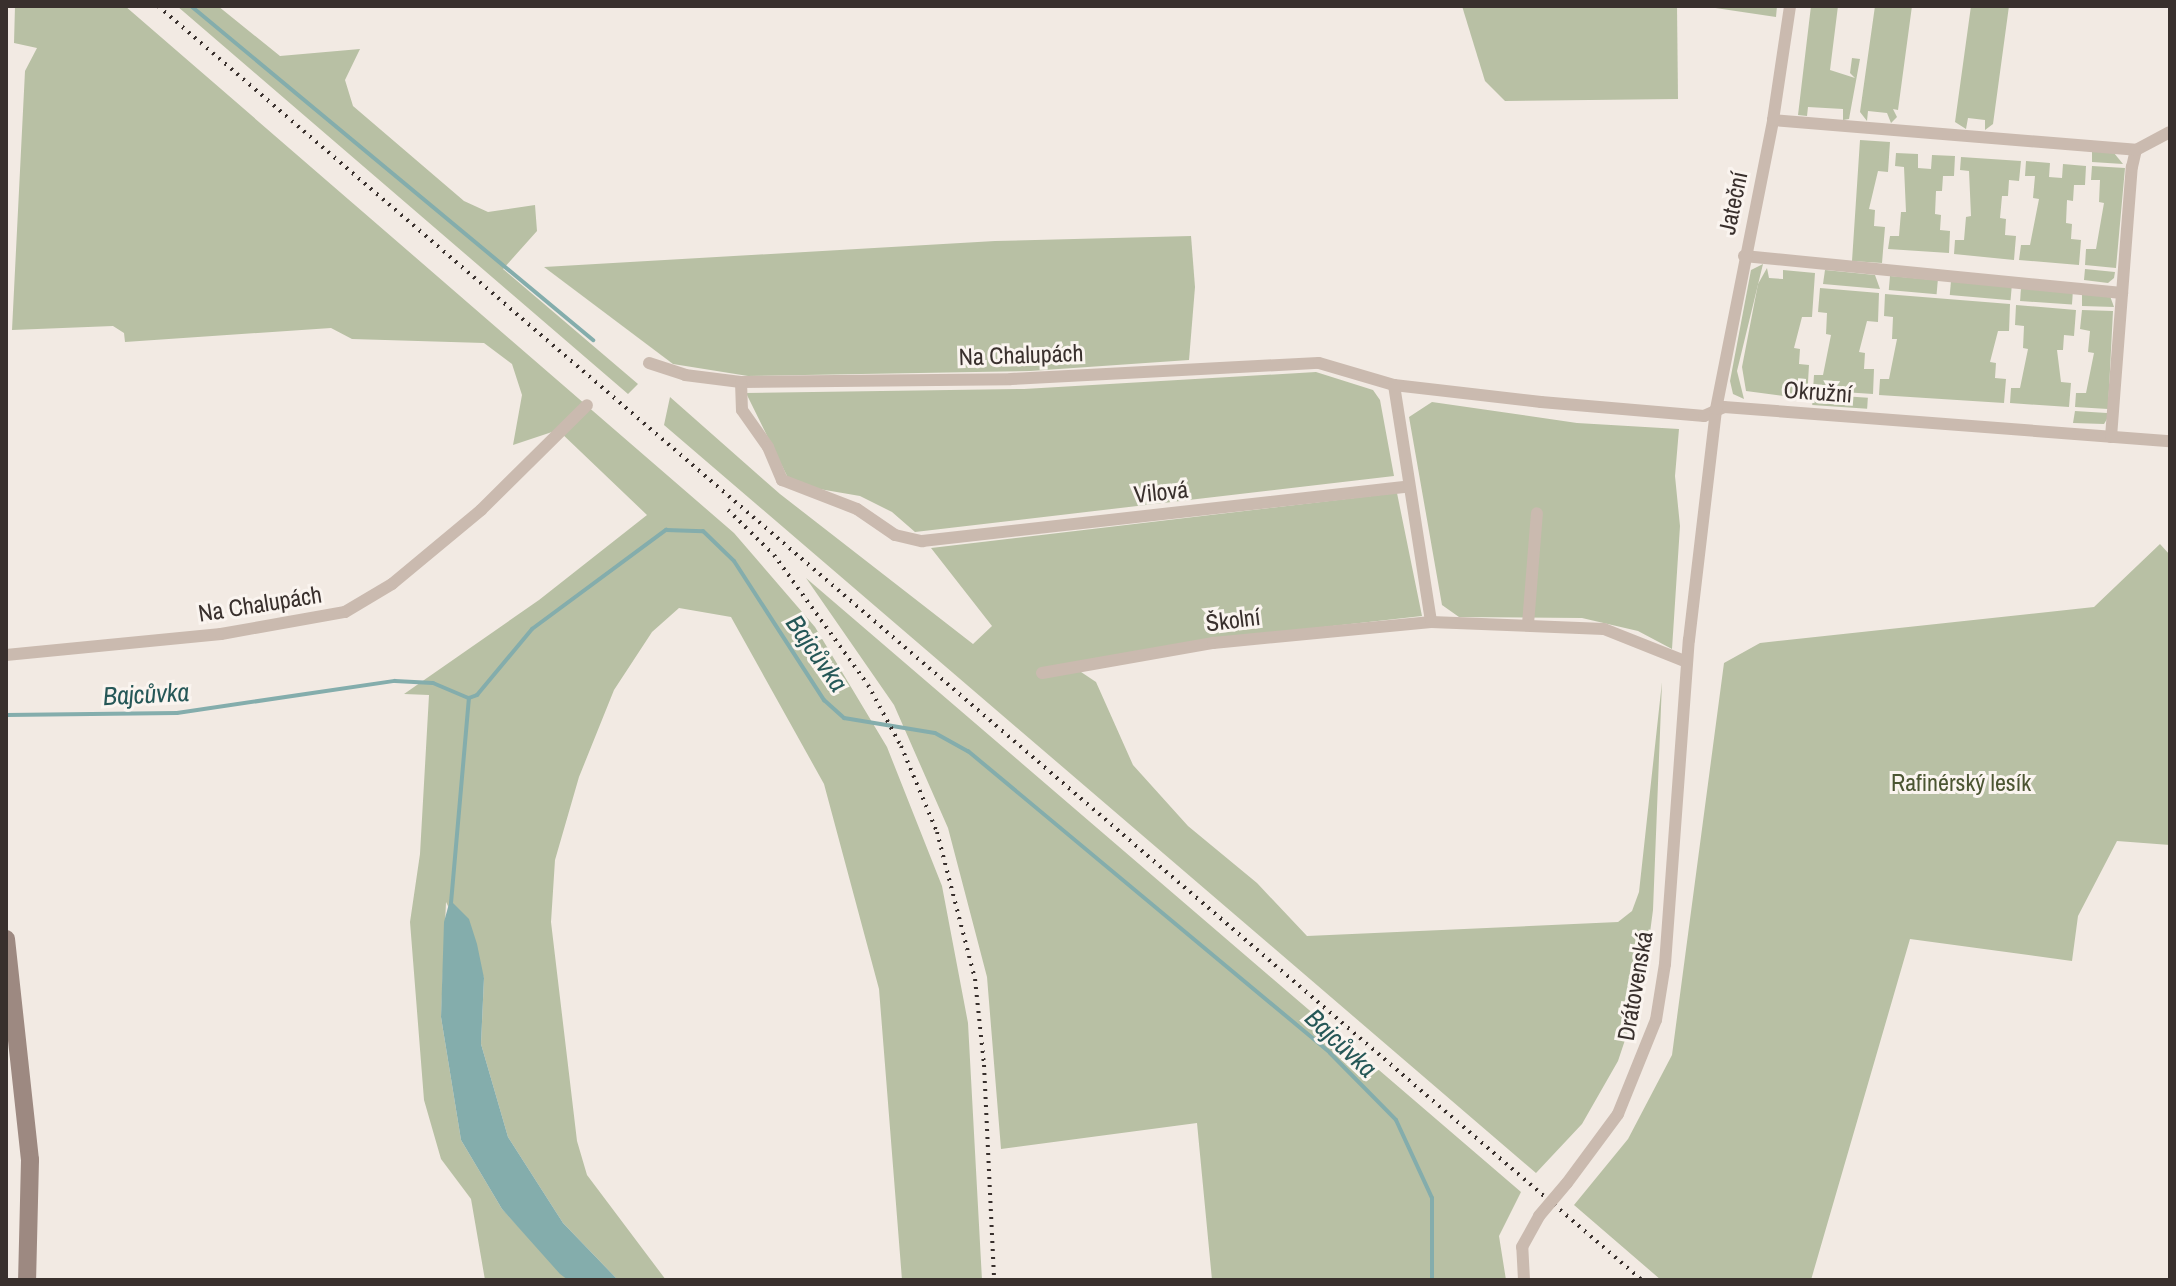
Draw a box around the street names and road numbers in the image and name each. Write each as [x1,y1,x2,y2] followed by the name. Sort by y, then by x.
[1712,169,1754,237] street label: Jateční
[958,338,1084,372] street label: Na Chalupách
[1783,375,1853,409] street label: Okružní
[1132,475,1190,509] street label: Vilová
[196,580,324,628] street label: Na Chalupách
[1204,602,1262,638] street label: Školní
[1611,929,1659,1043] street label: Drátovenská

